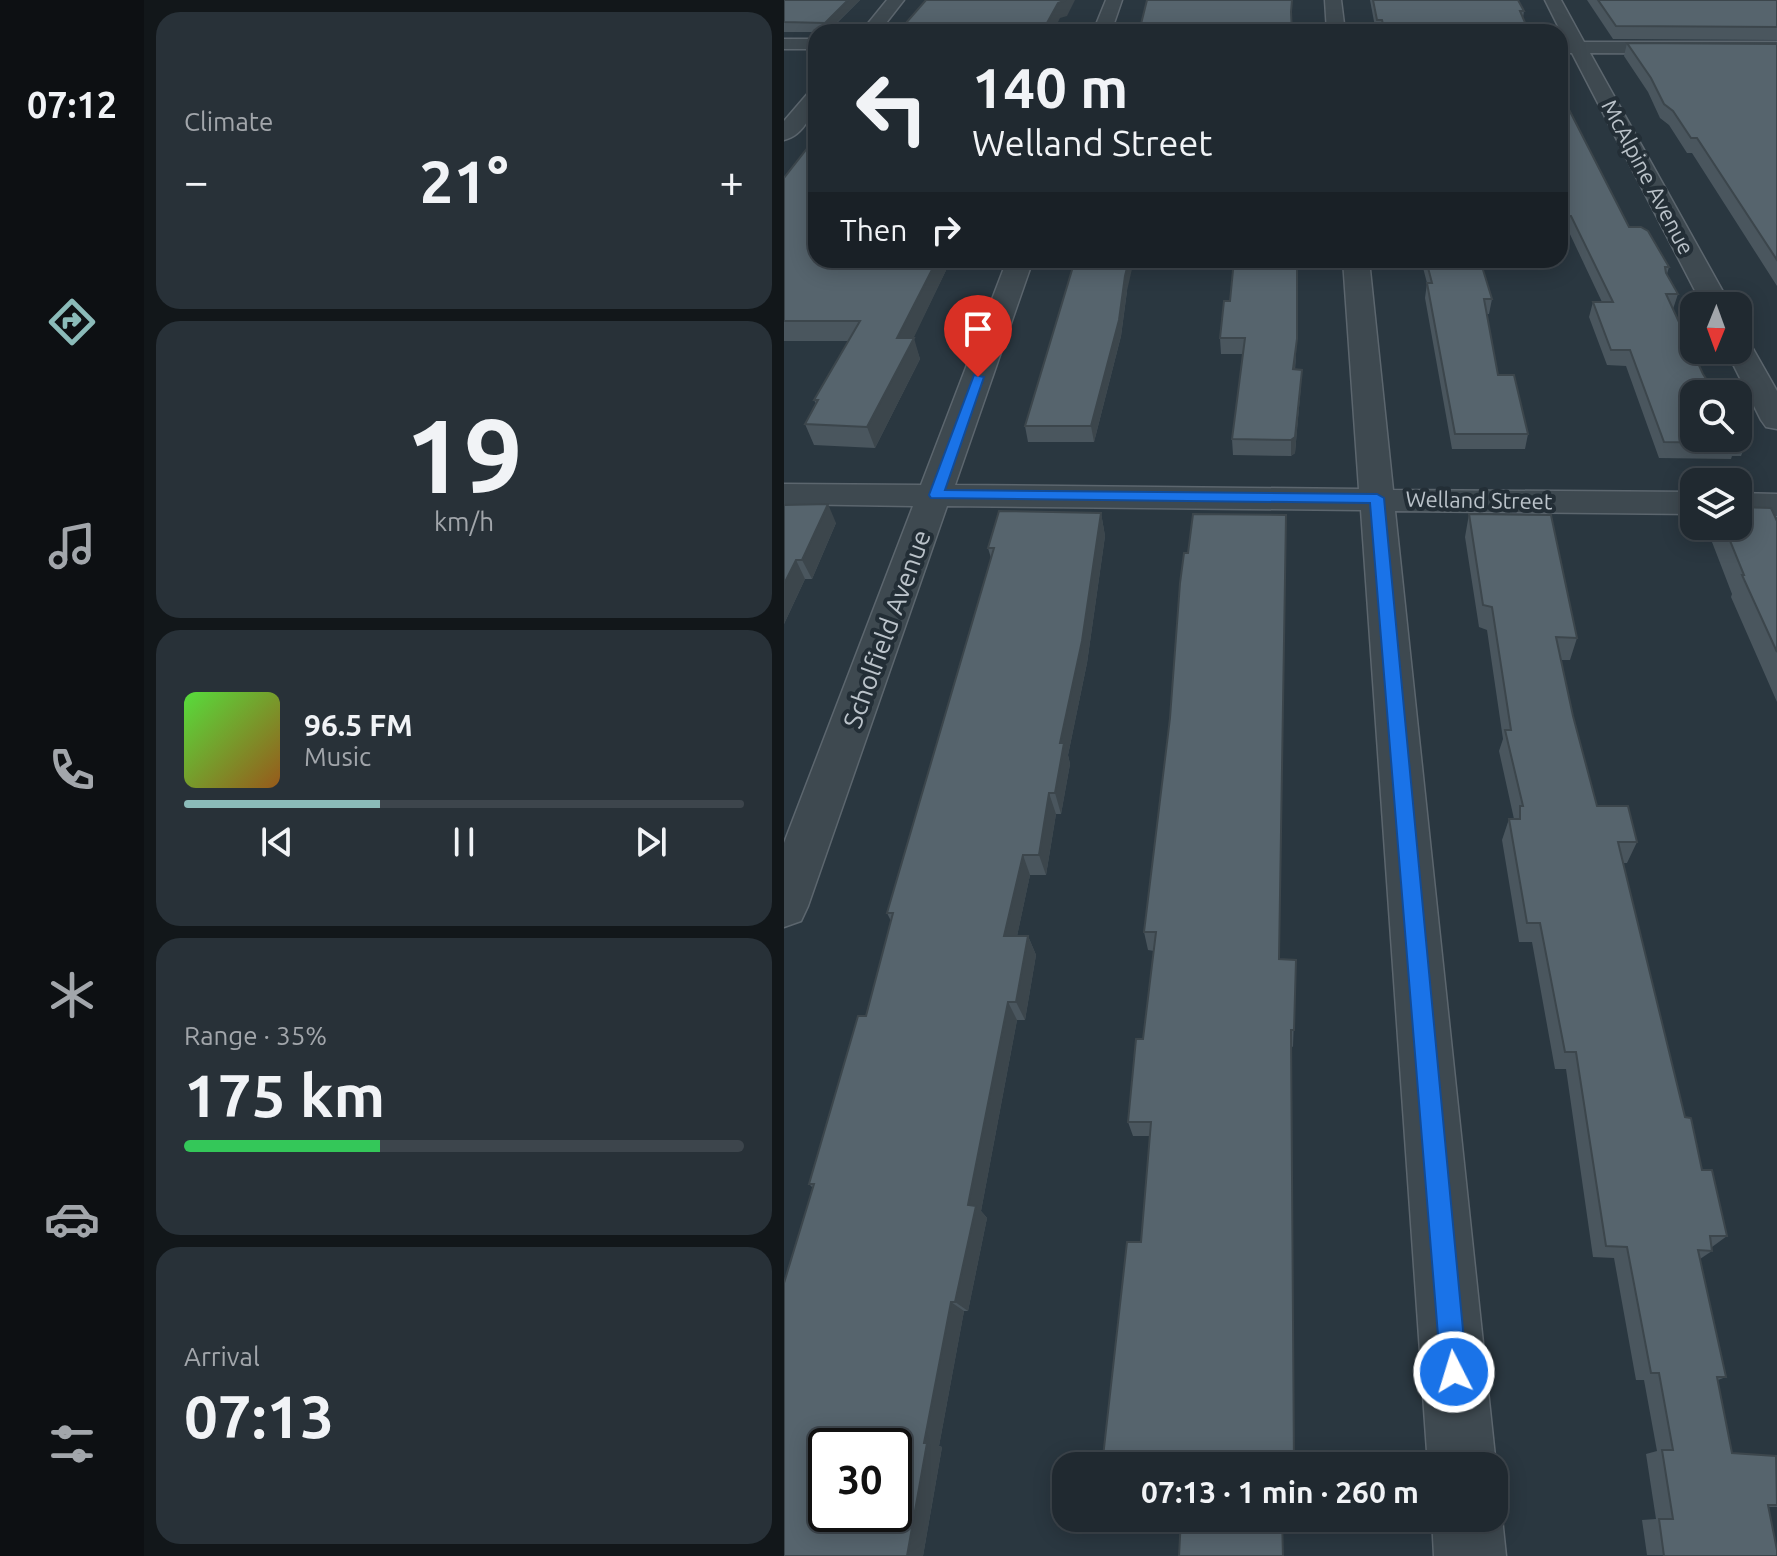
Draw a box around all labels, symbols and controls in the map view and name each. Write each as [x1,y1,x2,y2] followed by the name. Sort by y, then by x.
[840,56,944,160] icon: left
[972,56,1128,119] text: 140 m
[27,84,117,125] text: 07:12
[1597,95,1700,258] street label: McAlpine Avenue
[184,107,273,136] text: Climate
[972,122,1212,163] text: Welland Street
[420,147,508,214] text: 21°
[184,156,209,205] text: −
[719,156,744,205] text: +
[924,208,968,252] icon: right
[840,213,908,247] text: Then
[1680,292,1752,364] north arrow
[1680,292,1752,540] map controls
[44,294,100,350] icon: directions
[944,295,1012,377] pin
[956,307,1000,351] icon: arrive
[1680,380,1752,452] button: search
[405,396,523,513] text: 19
[1680,468,1752,540] button: layers
[1405,486,1553,513] street label: Welland Street
[434,507,494,536] text: km/h
[44,518,100,574] icon: music
[837,526,936,732] street label: Scholfield Avenue
[304,708,413,742] text: 96.5 FM
[44,742,100,798] icon: phone
[304,742,371,771] text: Music
[255,820,299,864] icon: previous
[442,820,486,864] icon: pause
[629,820,673,864] icon: next
[44,967,100,1023] icon: climate
[184,1021,327,1050] text: Range · 35%
[184,1061,385,1128] text: 175 km
[44,1191,100,1247] icon: car
[1412,1330,1496,1414] position arrow
[184,1342,260,1371] text: Arrival
[184,1382,334,1449] text: 07:13
[44,1416,100,1472] icon: filters
[808,1428,912,1532] speed limit sign: 30
[1141,1475,1419,1509] text: 07:13 · 1 min · 260 m

